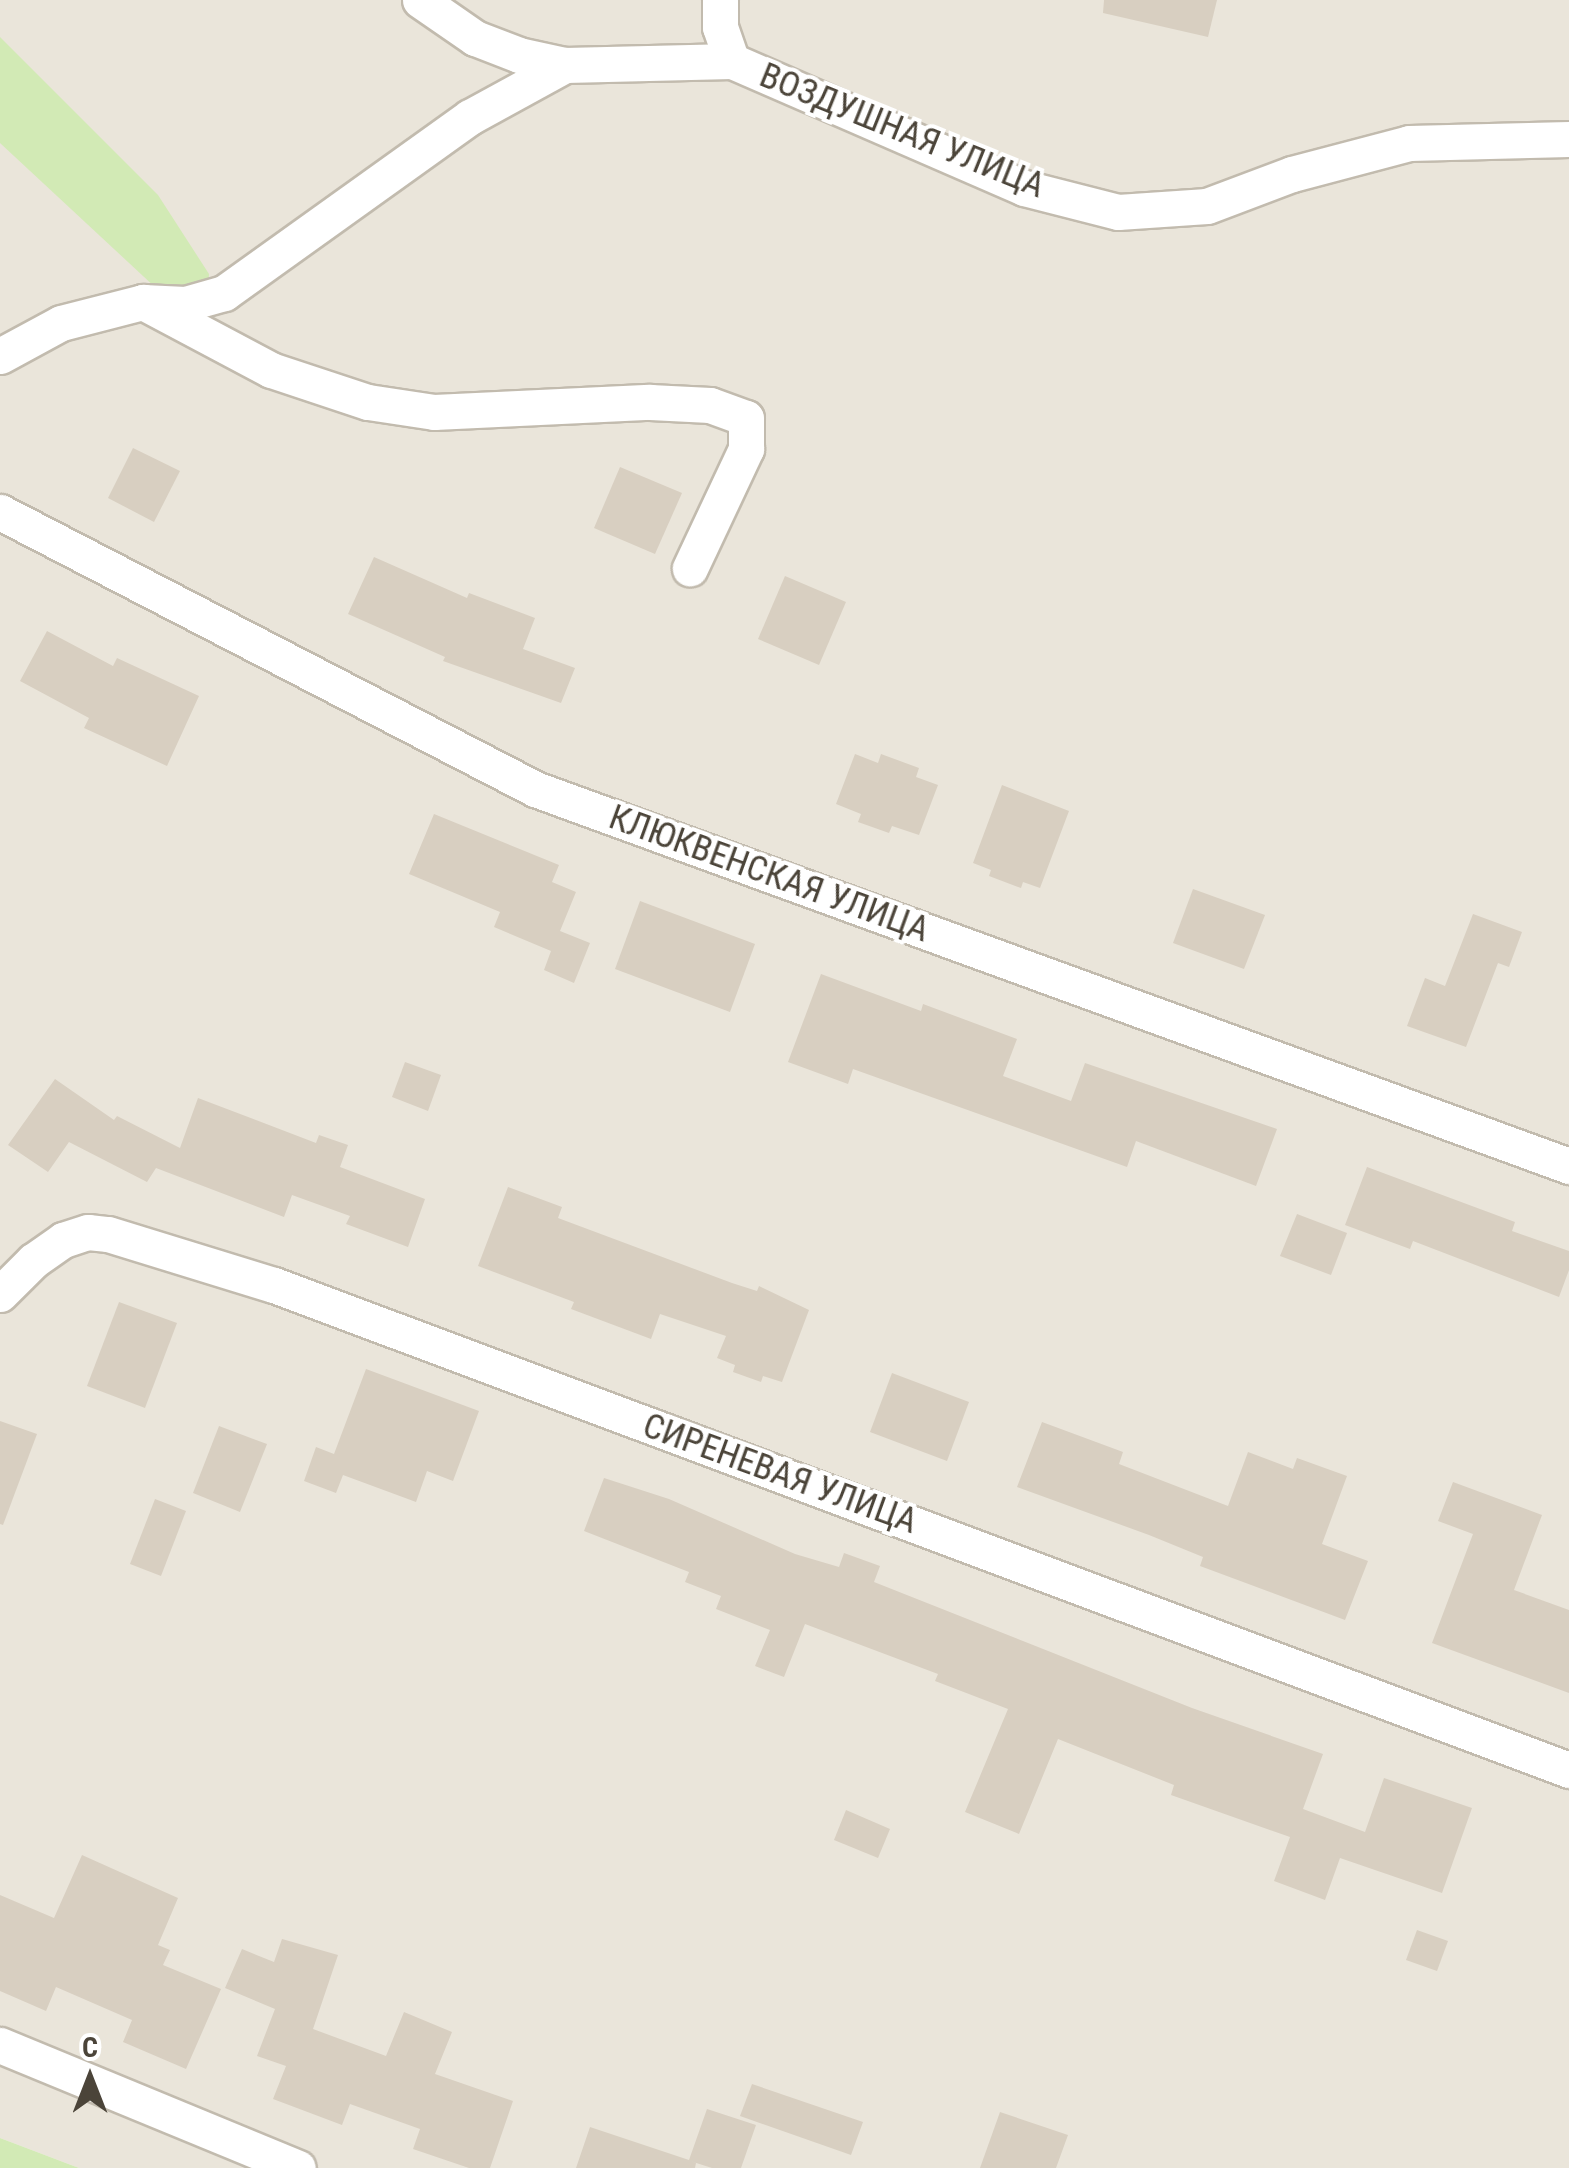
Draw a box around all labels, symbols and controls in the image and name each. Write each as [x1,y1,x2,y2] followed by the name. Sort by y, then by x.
[754,55,1050,207] street label: ВОЗДУШНАЯ УЛИЦА
[603,797,935,951] street label: КЛЮКВЕНСКАЯ УЛИЦА
[637,1405,923,1543] street label: СИРЕНЕВАЯ УЛИЦА
[40,2028,140,2128] north arrow
[82,2031,98,2064] text: С

